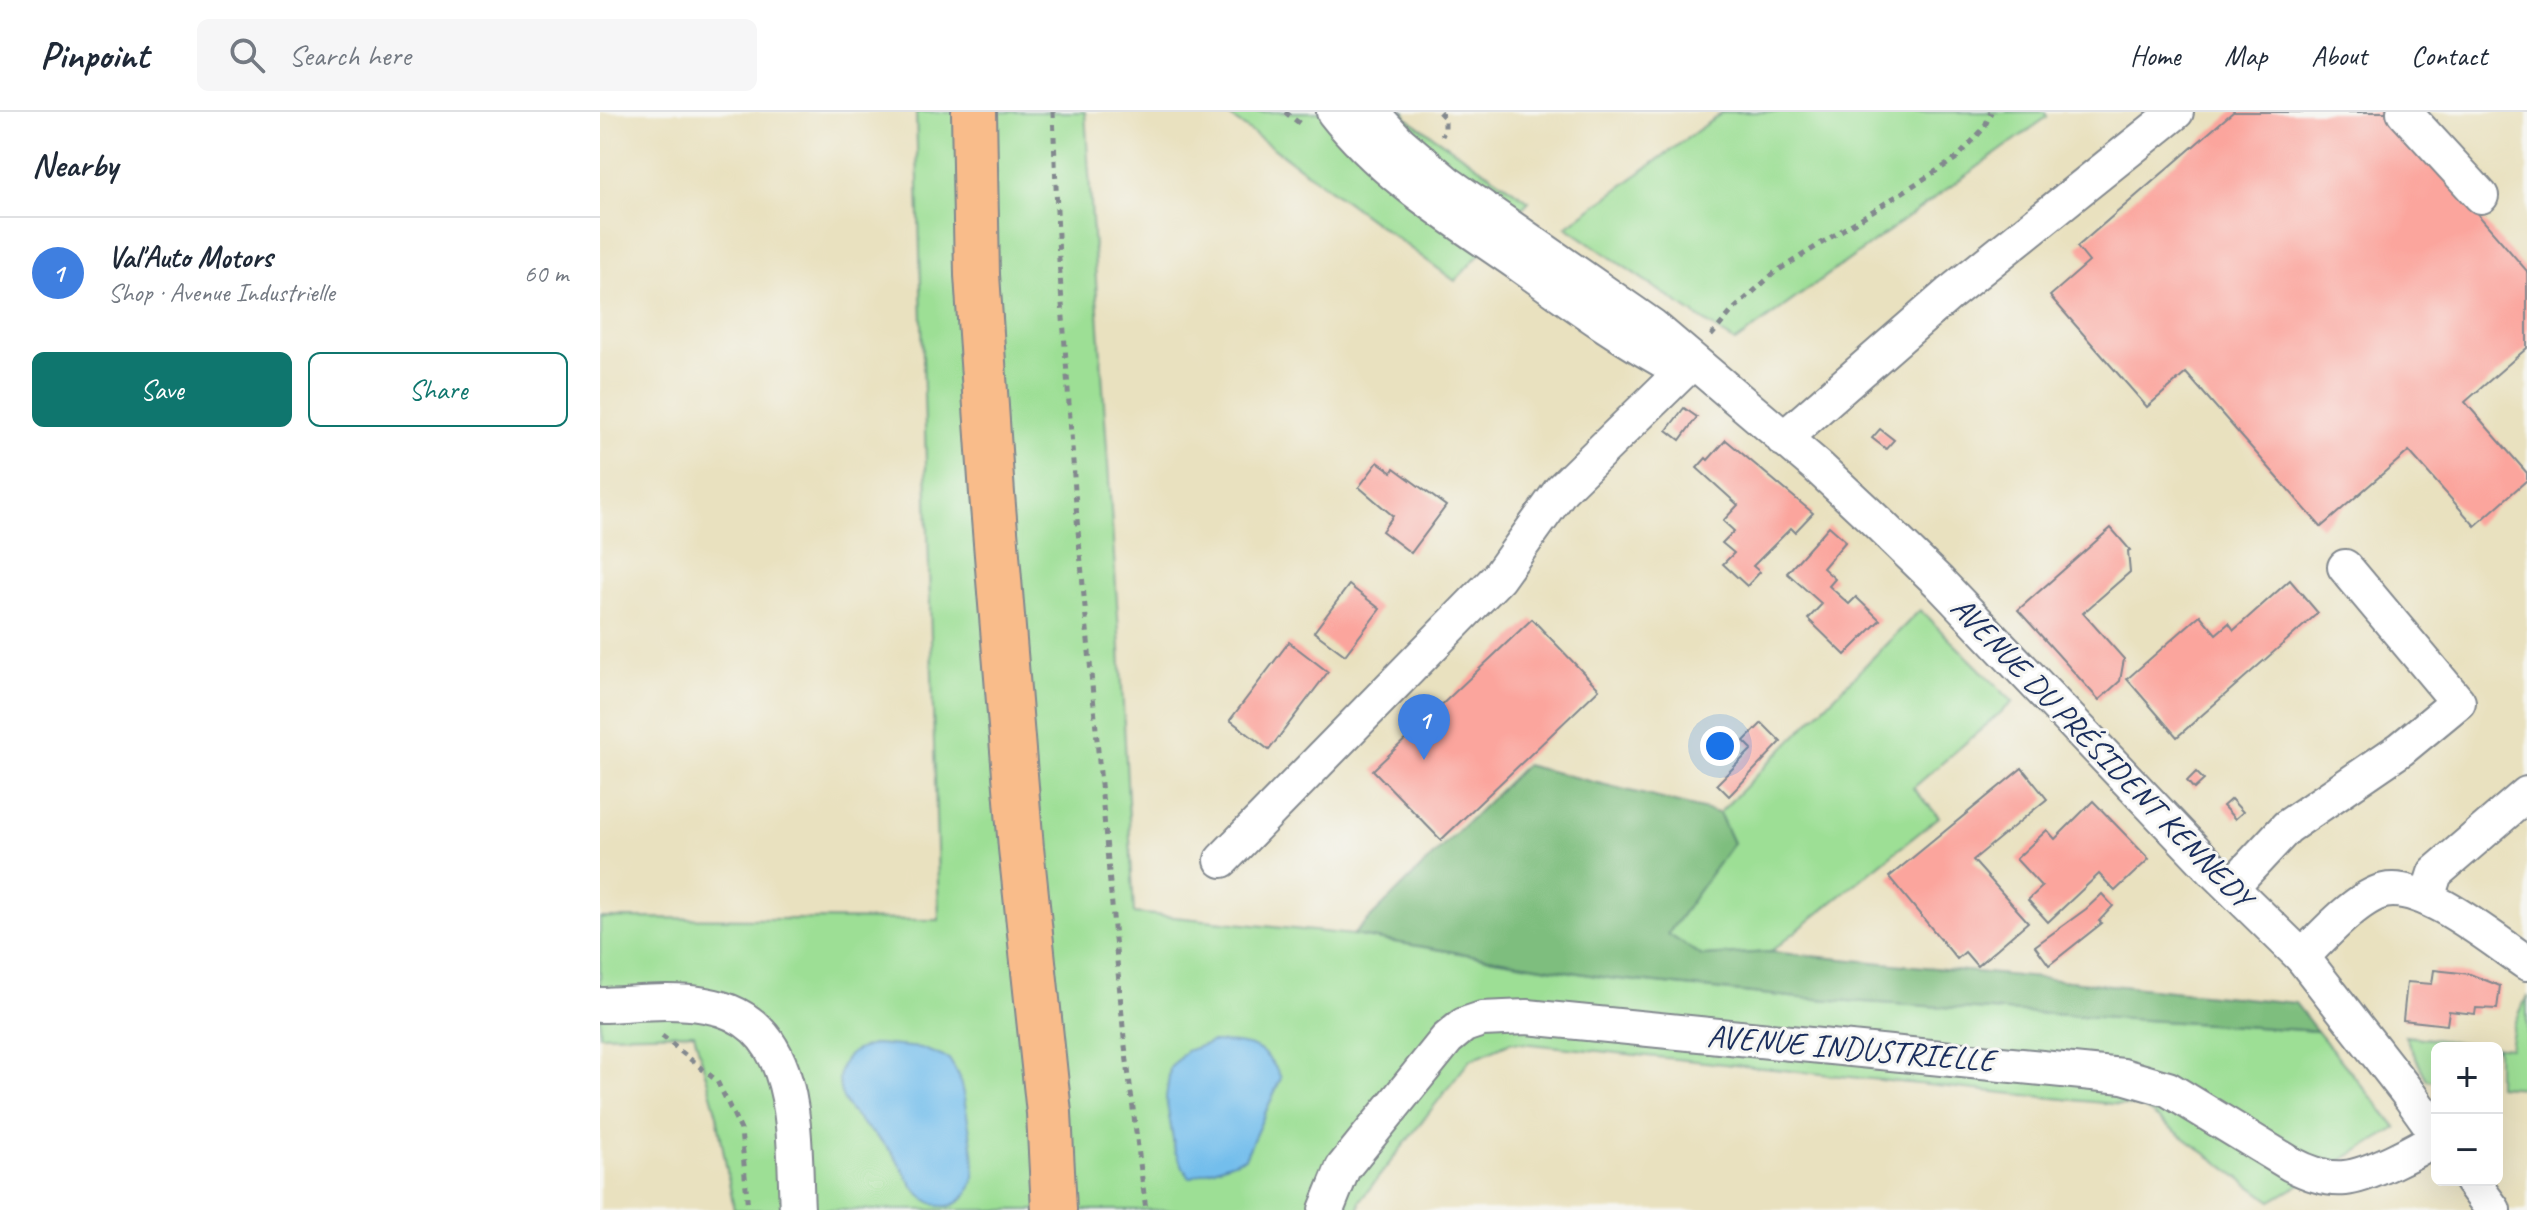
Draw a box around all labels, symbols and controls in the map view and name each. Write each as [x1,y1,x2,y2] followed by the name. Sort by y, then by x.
[197,19,757,91] search box
[40,32,149,79] text: Pinpoint
[225,33,269,77] icon: search
[289,36,411,74] text: Search here
[2130,38,2180,73] text: Home
[2224,38,2267,73] text: Map
[2311,38,2367,73] text: About
[2411,38,2487,73] text: Contact
[32,143,118,186] text: Nearby
[108,238,272,276] text: Val'Auto Motors
[52,257,64,290] text: 1
[524,257,568,290] text: 60 m
[108,276,335,309] text: Shop · Avenue Industrielle
[32,352,292,427] button: Save
[308,352,568,427] button: Share
[1942,587,2265,919] street label: AVENUE DU PRÉSIDENT KENNEDY
[1398,694,1450,760] pin: 1
[1700,726,1740,766] your location
[1706,1015,2001,1081] street label: AVENUE INDUSTRIELLE
[2431,1042,2503,1186] map controls
[2431,1042,2503,1114] button: +
[2431,1114,2503,1186] button: −

